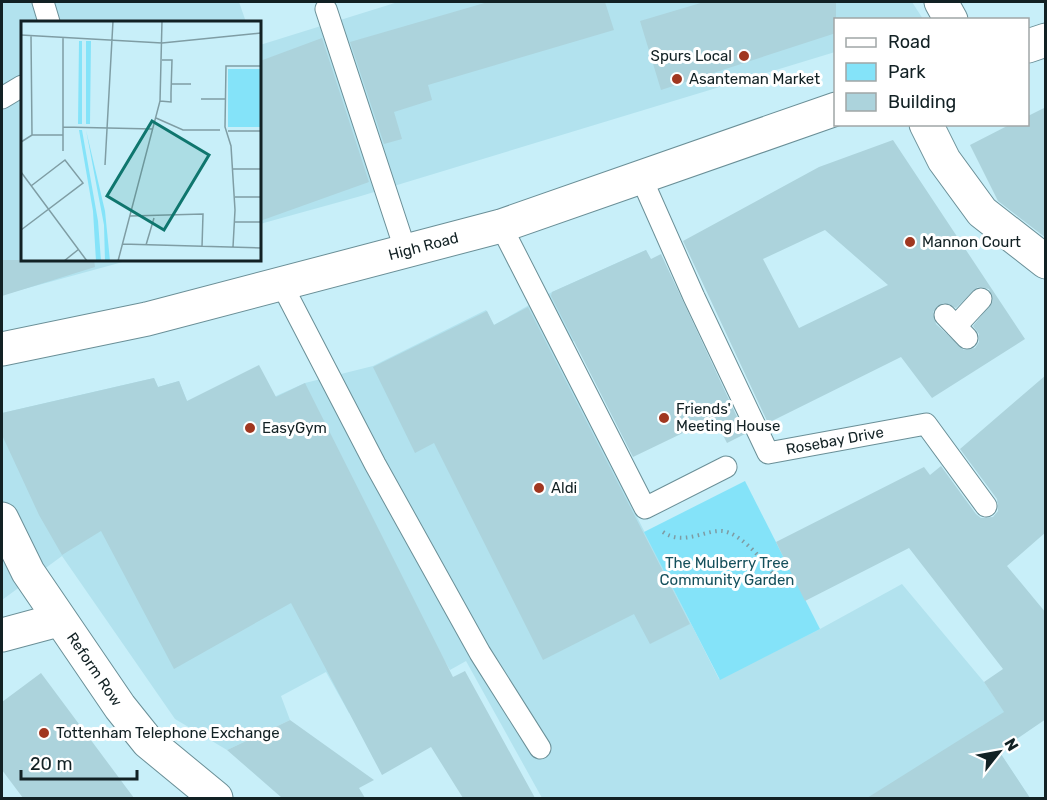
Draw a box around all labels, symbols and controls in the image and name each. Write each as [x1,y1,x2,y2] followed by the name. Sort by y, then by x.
[834,18,1029,126] legend
[21,21,261,261] inset map
[888,31,931,53] text: Road
[651,47,732,65] place label: Spurs Local
[737,49,751,63] marker: Spurs Local
[888,61,926,83] text: Park
[689,70,820,88] place label: Asanteman Market
[670,72,684,86] marker: Asanteman Market
[888,91,956,113] text: Building
[387,229,461,264] street label: High Road
[922,233,1021,251] place label: Mannon Court
[903,235,917,249] marker: Mannon Court
[676,400,780,435] place label: Friends' Meeting House
[657,411,671,425] marker: Friends' Meeting House
[262,419,327,437] place label: EasyGym
[243,421,257,435] marker: EasyGym
[784,423,885,459] street label: Rosebay Drive
[551,479,577,497] place label: Aldi
[532,481,546,495] marker: Aldi
[660,554,794,589] park label: The Mulberry Tree Community Garden
[63,629,126,710] street label: Reform Row
[969,722,1029,782] north arrow
[56,724,280,742] place label: Tottenham Telephone Exchange
[37,726,51,740] marker: Tottenham Telephone Exchange
[1000,735,1023,754] text: N
[21,743,136,781] scale bar
[30,753,72,775] text: 20 m

